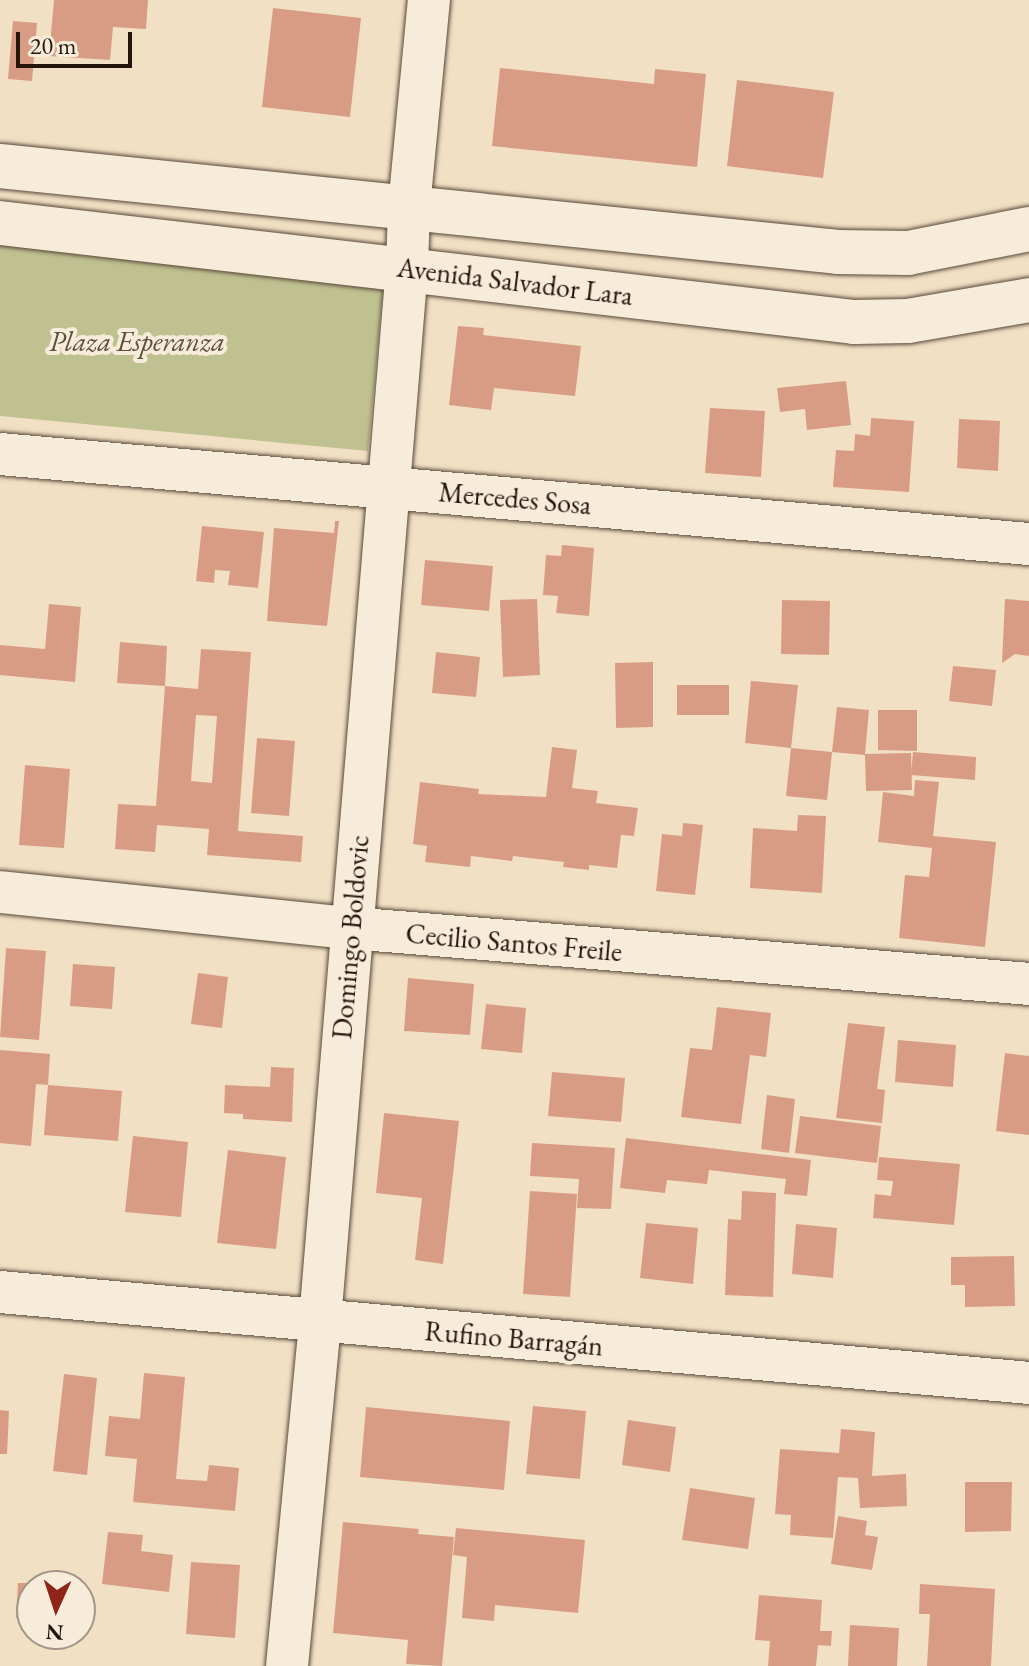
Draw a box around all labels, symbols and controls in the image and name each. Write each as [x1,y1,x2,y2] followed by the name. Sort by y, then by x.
[20,16,136,66] scale bar
[30,30,77,61] text: 20 m
[395,250,635,312] street label: Avenida Salvador Lara
[49,324,225,358] park label: Plaza Esperanza
[437,475,593,521] street label: Mercedes Sosa
[324,834,376,1040] street label: Domingo Boldovic
[404,916,624,968] street label: Cecilio Santos Freile
[423,1313,605,1363] street label: Rufino Barragán
[16,1570,96,1650] north arrow
[45,1618,64,1647] text: N

